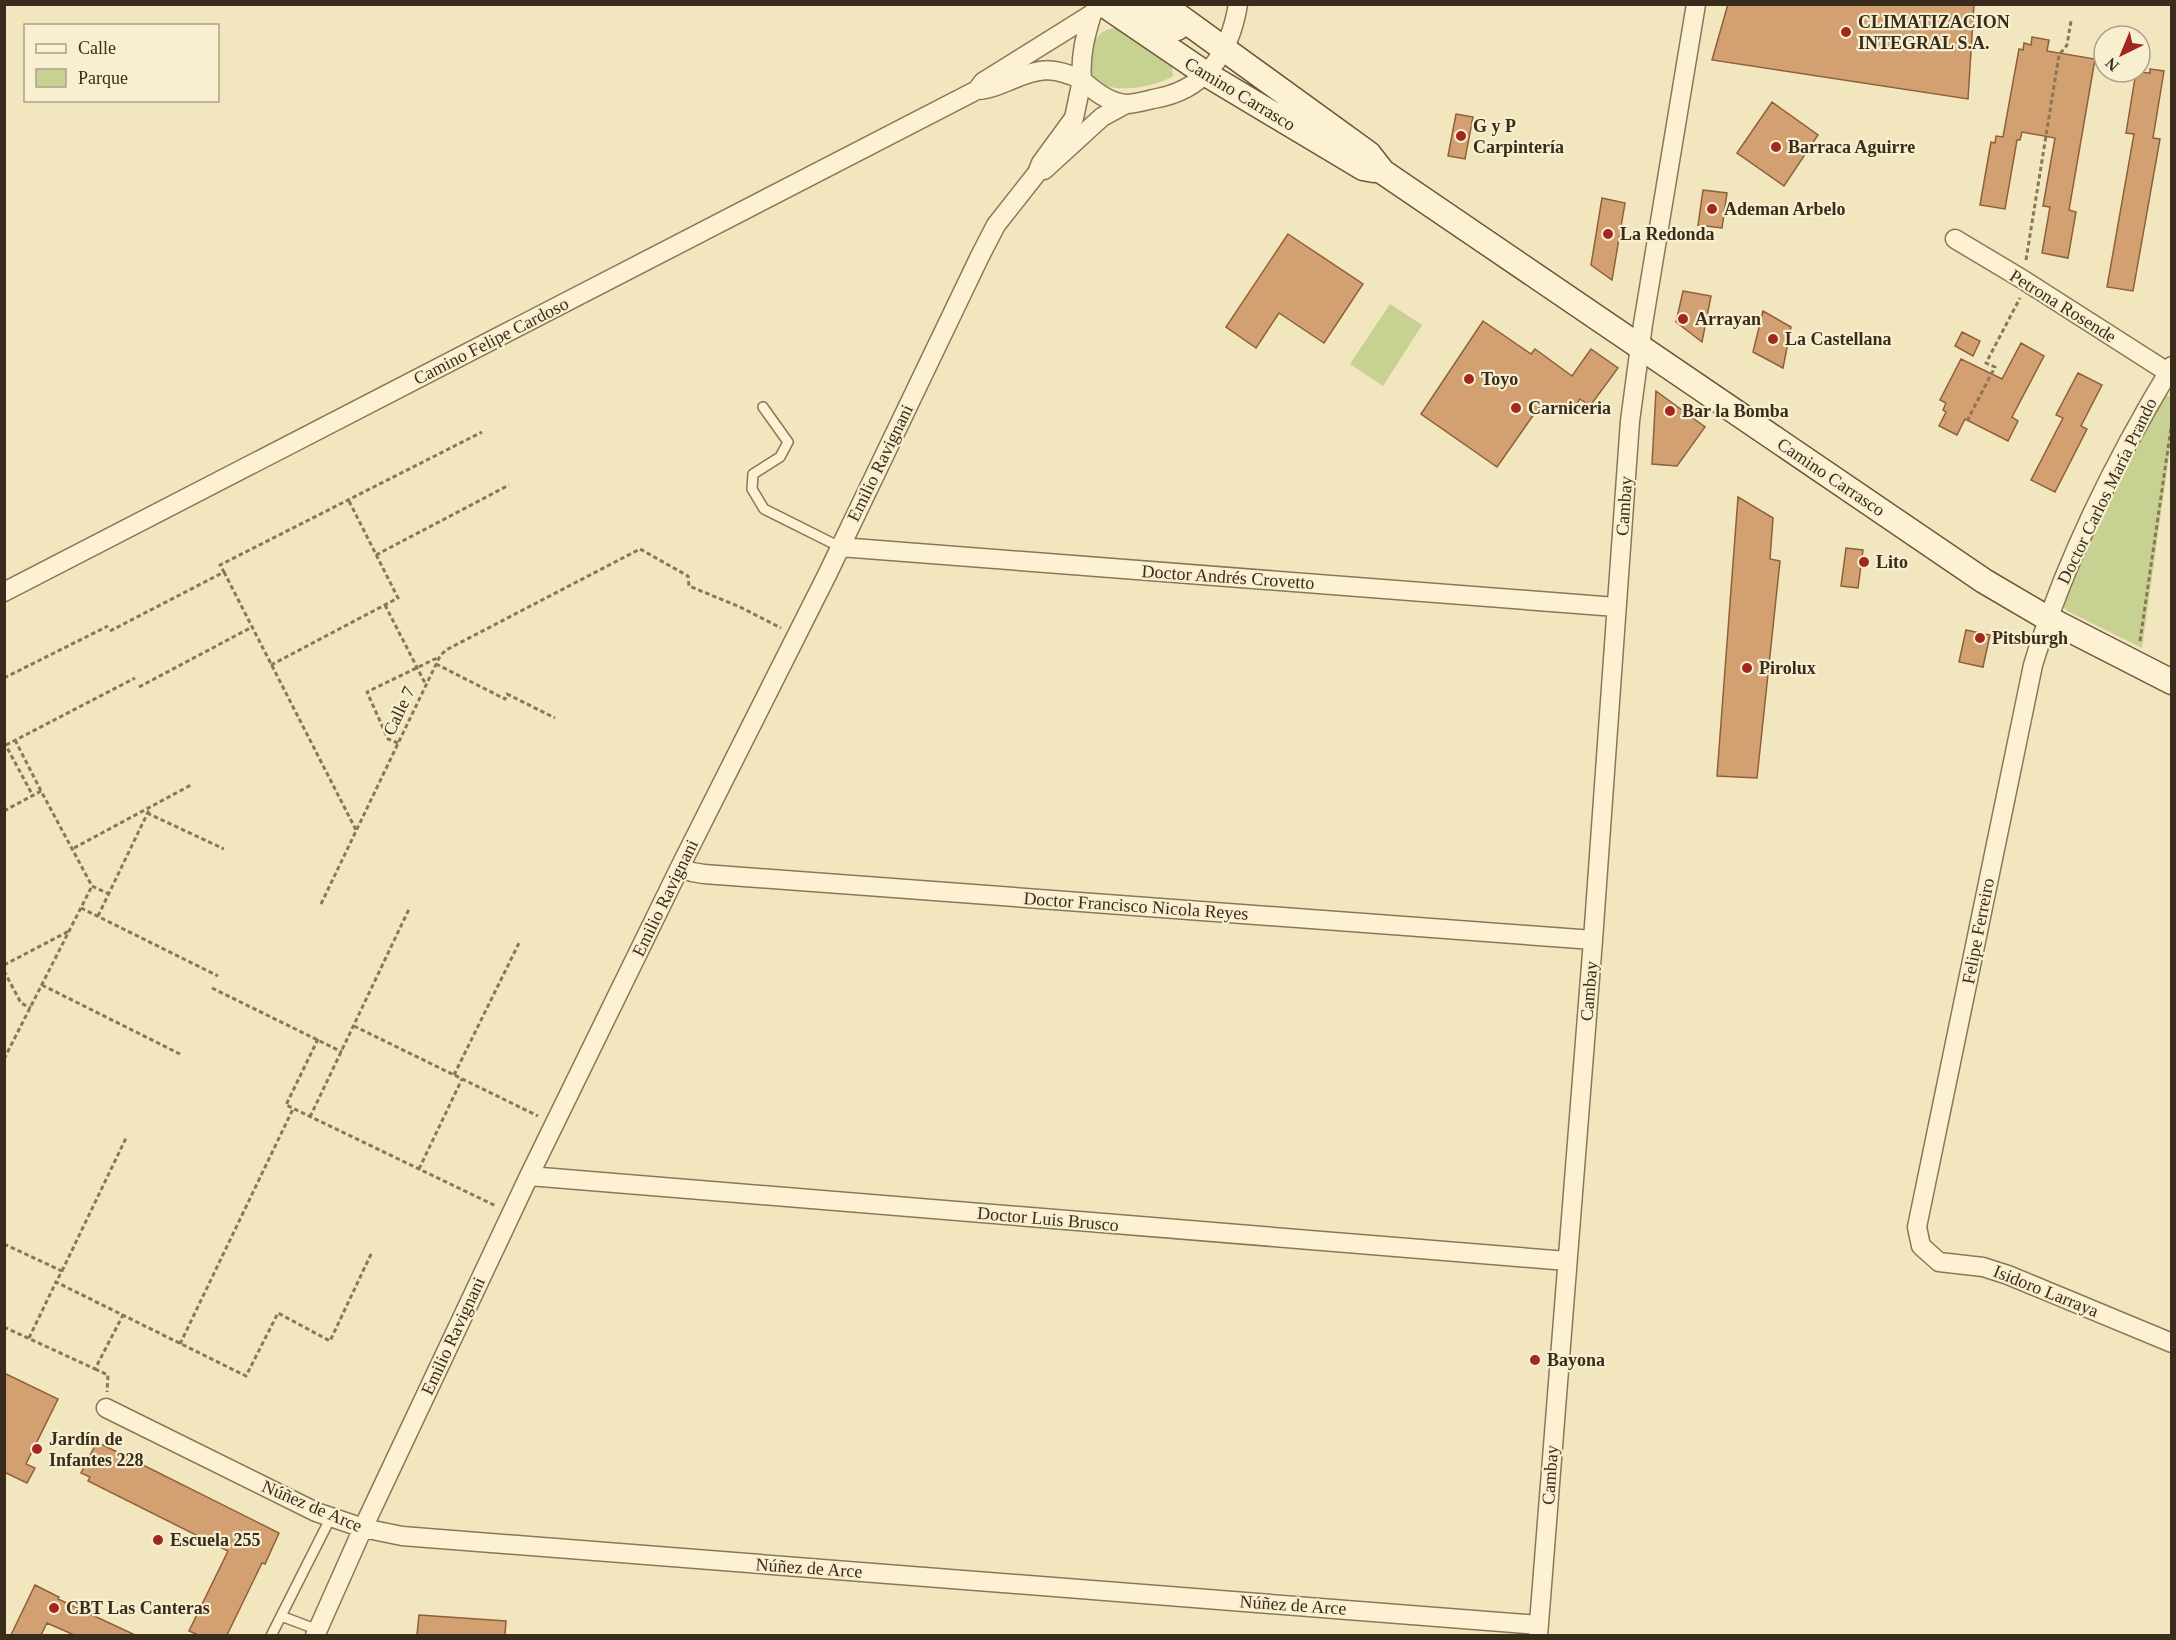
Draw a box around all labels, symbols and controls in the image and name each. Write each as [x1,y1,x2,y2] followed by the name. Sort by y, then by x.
[1858,12,2010,53] place label: CLIMATIZACION INTEGRAL S.A.
[24,24,219,102] legend
[2092,24,2152,84] north arrow
[1839,25,1853,39] marker: CLIMATIZACION INTEGRAL S.A.
[78,38,116,58] text: Calle
[1181,53,1299,135] street label: Camino Carrasco
[2102,54,2122,75] text: N
[78,68,128,88] text: Parque
[1473,116,1564,157] place label: G y P Carpintería
[1454,129,1468,143] marker: G y P Carpintería
[1788,137,1915,157] place label: Barraca Aguirre
[1769,140,1783,154] marker: Barraca Aguirre
[1724,199,1846,219] place label: Ademan Arbelo
[1705,202,1719,216] marker: Ademan Arbelo
[1620,224,1715,244] place label: La Redonda
[1601,227,1615,241] marker: La Redonda
[2006,265,2120,347] street label: Petrona Rosende
[410,293,572,389] street label: Camino Felipe Cardoso
[1695,309,1761,329] place label: Arrayan
[1676,312,1690,326] marker: Arrayan
[1785,329,1892,349] place label: La Castellana
[1766,332,1780,346] marker: La Castellana
[1481,369,1518,389] place label: Toyo
[1462,372,1476,386] marker: Toyo
[2053,395,2161,587] street label: Doctor Carlos María Prando
[1528,398,1611,418] place label: Carniceria
[843,401,917,525] street label: Emilio Ravignani
[1509,401,1523,415] marker: Carniceria
[1682,401,1789,421] place label: Bar la Bomba
[1663,404,1677,418] marker: Bar la Bomba
[1773,434,1889,520] street label: Camino Carrasco
[1612,475,1636,537] street label: Cambay
[1876,552,1908,572] place label: Lito
[1857,555,1871,569] marker: Lito
[1141,561,1315,593] street label: Doctor Andrés Crovetto
[1992,628,2068,648] place label: Pitsburgh
[1973,631,1987,645] marker: Pitsburgh
[1759,658,1816,678] place label: Pirolux
[1740,661,1754,675] marker: Pirolux
[379,683,419,739] street label: Calle 7
[628,836,702,960] street label: Emilio Ravignani
[1958,876,1998,986] street label: Felipe Ferreiro
[1023,888,1249,924] street label: Doctor Francisco Nicola Reyes
[1576,960,1602,1022] street label: Cambay
[976,1203,1120,1235] street label: Doctor Luis Brusco
[1991,1261,2101,1321] street label: Isidoro Larraya
[417,1274,489,1398] street label: Emilio Ravignani
[1547,1350,1605,1370] place label: Bayona
[1528,1353,1542,1367] marker: Bayona
[49,1429,144,1470] place label: Jardín de Infantes 228
[30,1442,44,1456] marker: Jardín de Infantes 228
[1538,1444,1562,1506] street label: Cambay
[259,1476,365,1536] street label: Núñez de Arce
[170,1530,261,1550] place label: Escuela 255
[151,1533,165,1547] marker: Escuela 255
[755,1554,863,1582] street label: Núñez de Arce
[1239,1591,1347,1619] street label: Núñez de Arce
[66,1598,210,1618] place label: CBT Las Canteras
[47,1601,61,1615] marker: CBT Las Canteras

